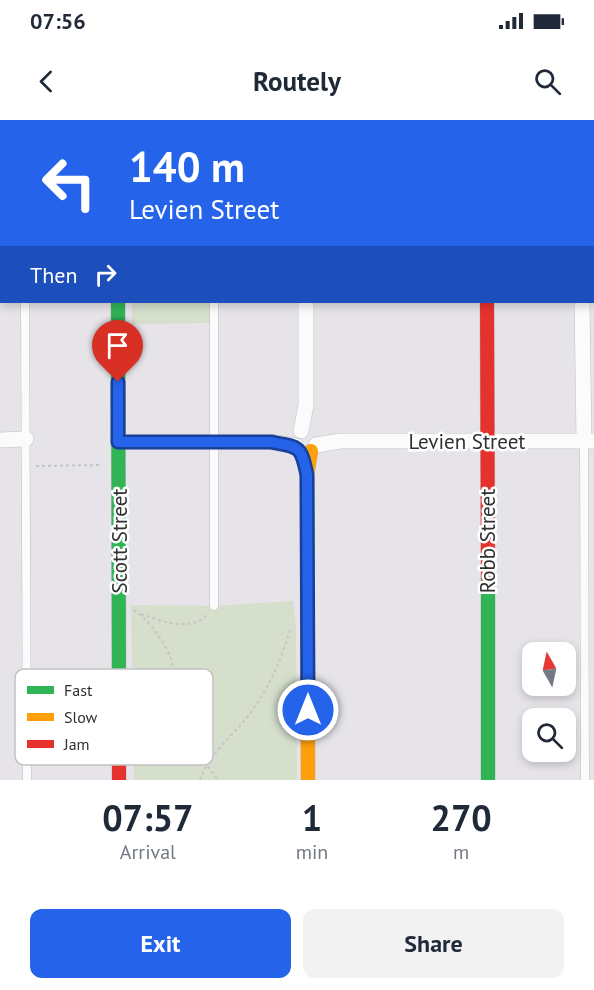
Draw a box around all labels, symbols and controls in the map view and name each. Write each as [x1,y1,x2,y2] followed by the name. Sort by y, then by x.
[30,7,86,35] text: 07:56
[253,64,341,98] text: Routely
[30,65,63,98] icon: back
[531,65,564,98] icon: search
[129,139,245,194] text: 140 m
[30,144,108,222] icon: left
[129,192,279,226] text: Levien Street
[89,258,122,291] icon: right
[30,261,77,289] text: Then
[92,320,143,382] pin
[101,329,134,362] icon: arrive
[409,428,525,455] street label: Levien Street
[106,489,133,593] street label: Scott Street
[474,489,501,593] street label: Robb Street
[522,642,576,696] north arrow
[522,642,576,762] map controls
[15,669,213,765] legend
[276,678,340,742] position arrow
[64,680,93,700] text: Fast
[64,707,98,727] text: Slow
[522,708,576,762] button: search
[63,734,90,754] text: Jam
[102,794,194,841] text: 07:57
[302,794,322,841] text: 1
[431,794,492,841] text: 270
[120,839,176,865] text: Arrival
[296,839,328,865] text: min
[453,839,469,865] text: m
[30,909,291,978] button: Exit
[303,909,564,978] button: Share

